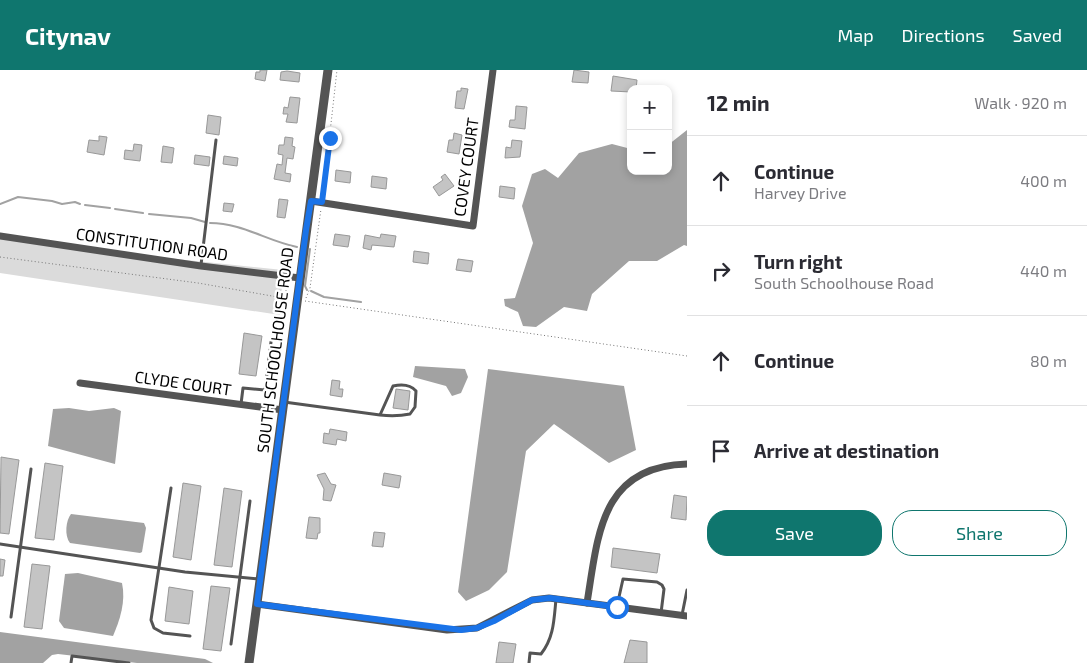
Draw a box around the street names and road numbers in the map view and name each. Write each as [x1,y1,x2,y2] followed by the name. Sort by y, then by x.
[449,116,482,218] street label: COVEY COURT
[75,223,229,264] street label: CONSTITUTION ROAD
[252,246,297,454] street label: SOUTH SCHOOLHOUSE ROAD
[134,366,233,399] street label: CLYDE COURT

